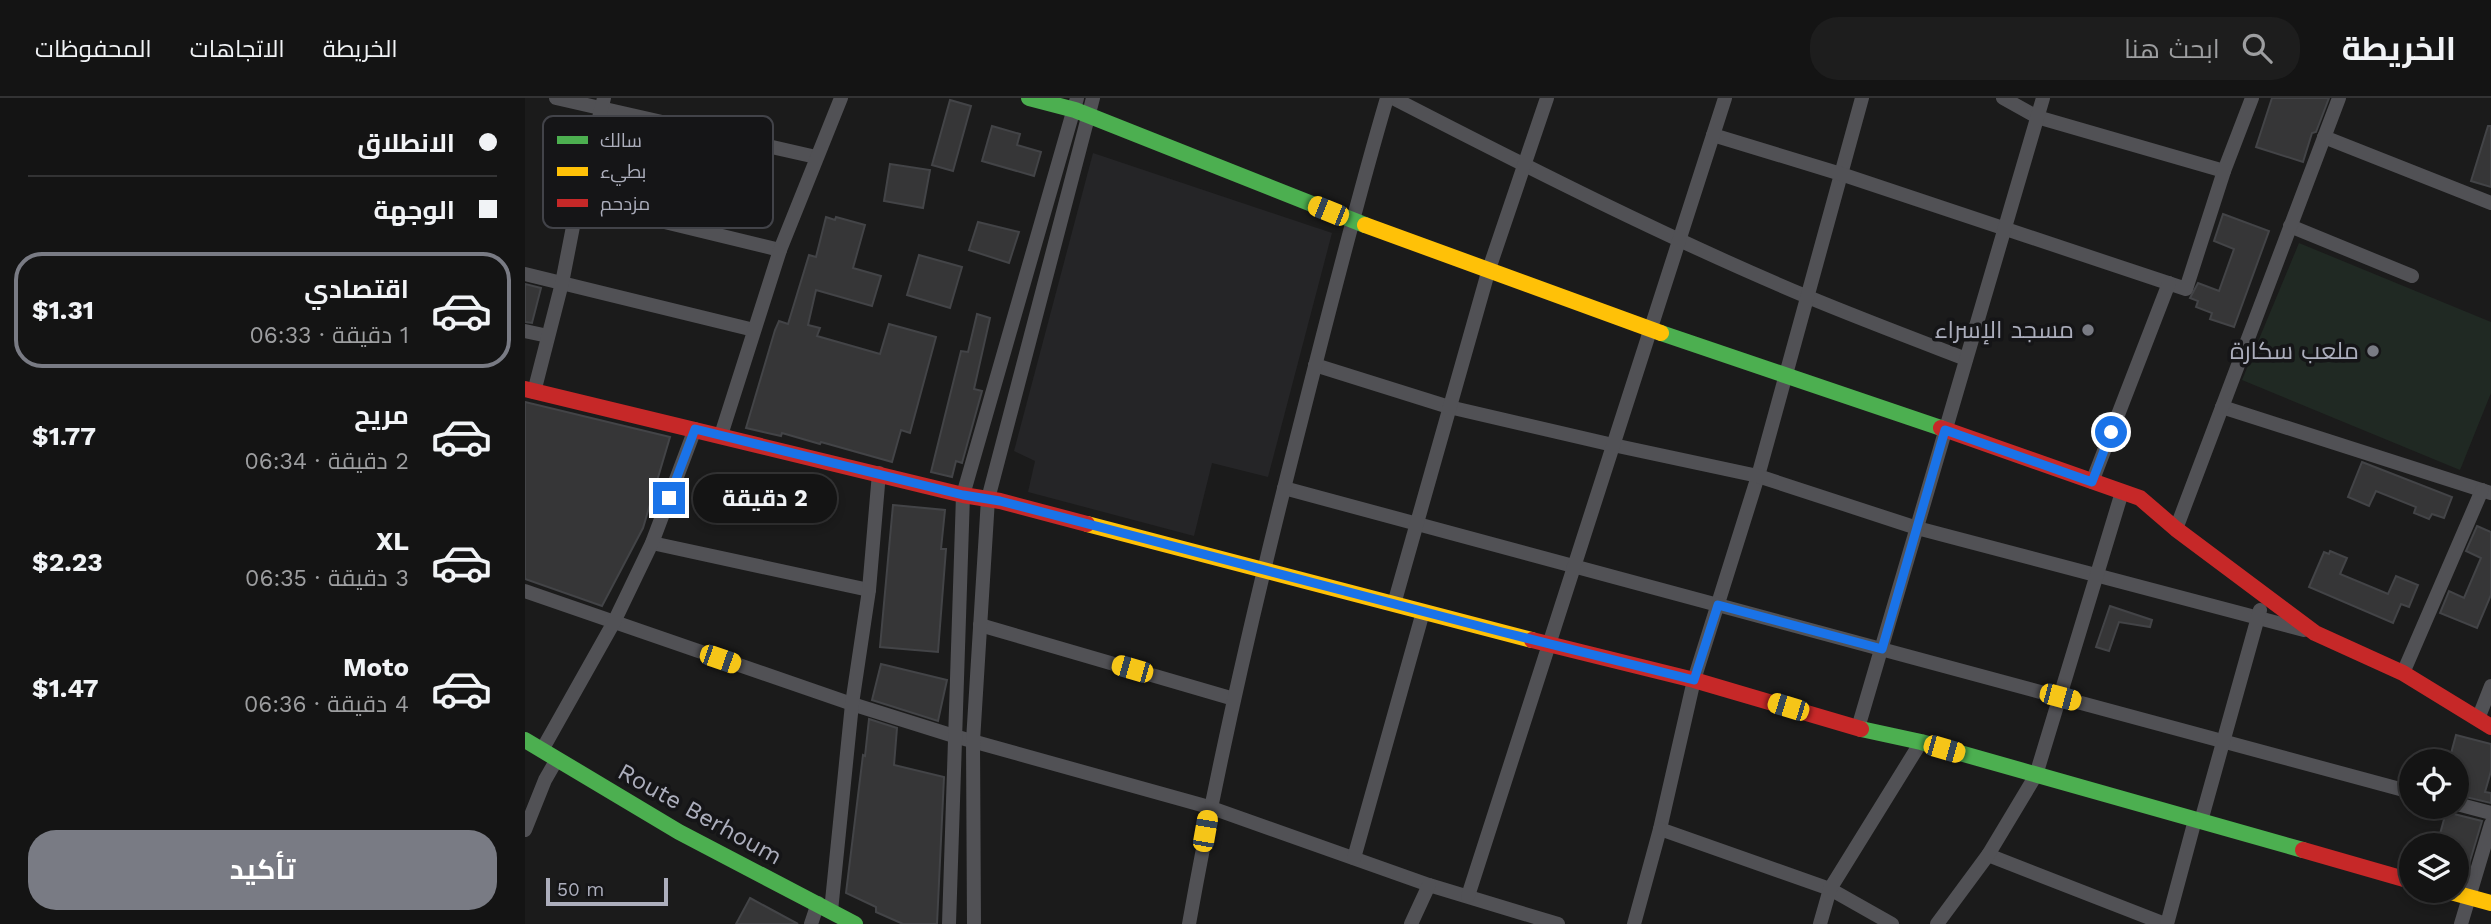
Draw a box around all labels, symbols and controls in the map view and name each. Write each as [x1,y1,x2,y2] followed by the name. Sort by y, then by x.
[1810,17,2300,80] search box
[2238,29,2276,67] icon: search
[2342,29,2456,68] text: الخريطة
[2124,34,2220,64] text: ابحث هنا
[35,35,152,63] text: المحفوظات
[190,35,285,63] text: الاتجاهات
[323,35,398,63] text: الخريطة
[543,116,773,228] legend
[357,128,455,158] text: الانطلاق
[600,129,642,152] text: سالك
[600,160,646,186] text: بطيء
[600,192,650,217] text: مزدحم
[1305,193,1352,229] car
[374,195,455,225] text: الوجهة
[304,274,409,304] text: اقتصادي
[430,279,493,342] icon: car
[32,295,94,325] text: $1.31
[1934,316,2074,345] place label: مسجد الإسراء
[250,322,409,349] text: 1 دقيقة · 06:33
[2080,322,2096,338] marker: مسجد الإسراء
[2230,337,2359,365] place label: ملعب سكارة
[2365,343,2381,359] marker: ملعب سكارة
[354,400,409,430] text: مريح
[430,405,493,468] icon: car
[2095,416,2127,448] route start
[32,421,96,451] text: $1.77
[244,448,409,475] text: 2 دقيقة · 06:34
[693,474,837,522] callout: 2 دقيقة
[653,482,685,514] route end
[722,485,808,512] text: 2 دقيقة
[376,526,409,556] text: XL
[430,531,493,594] icon: car
[32,547,103,577] text: $2.23
[245,565,409,592] text: 3 دقيقة · 06:35
[697,642,744,676] car
[343,652,409,682] text: Moto
[1109,653,1156,685] car
[430,657,493,720] icon: car
[32,673,99,703] text: $1.47
[2037,681,2084,713] car
[244,691,409,718] text: 4 دقيقة · 06:36
[1765,691,1812,723] car
[1921,733,1968,765] car
[2399,749,2469,903] map controls
[2399,749,2469,819] button: locate
[613,757,787,871] street label: Route Berhoum
[1192,808,1219,854] car
[28,830,497,910] button: تأكيد
[2399,833,2469,903] button: layers
[546,875,669,907] scale bar
[557,878,604,901] text: 50 m

